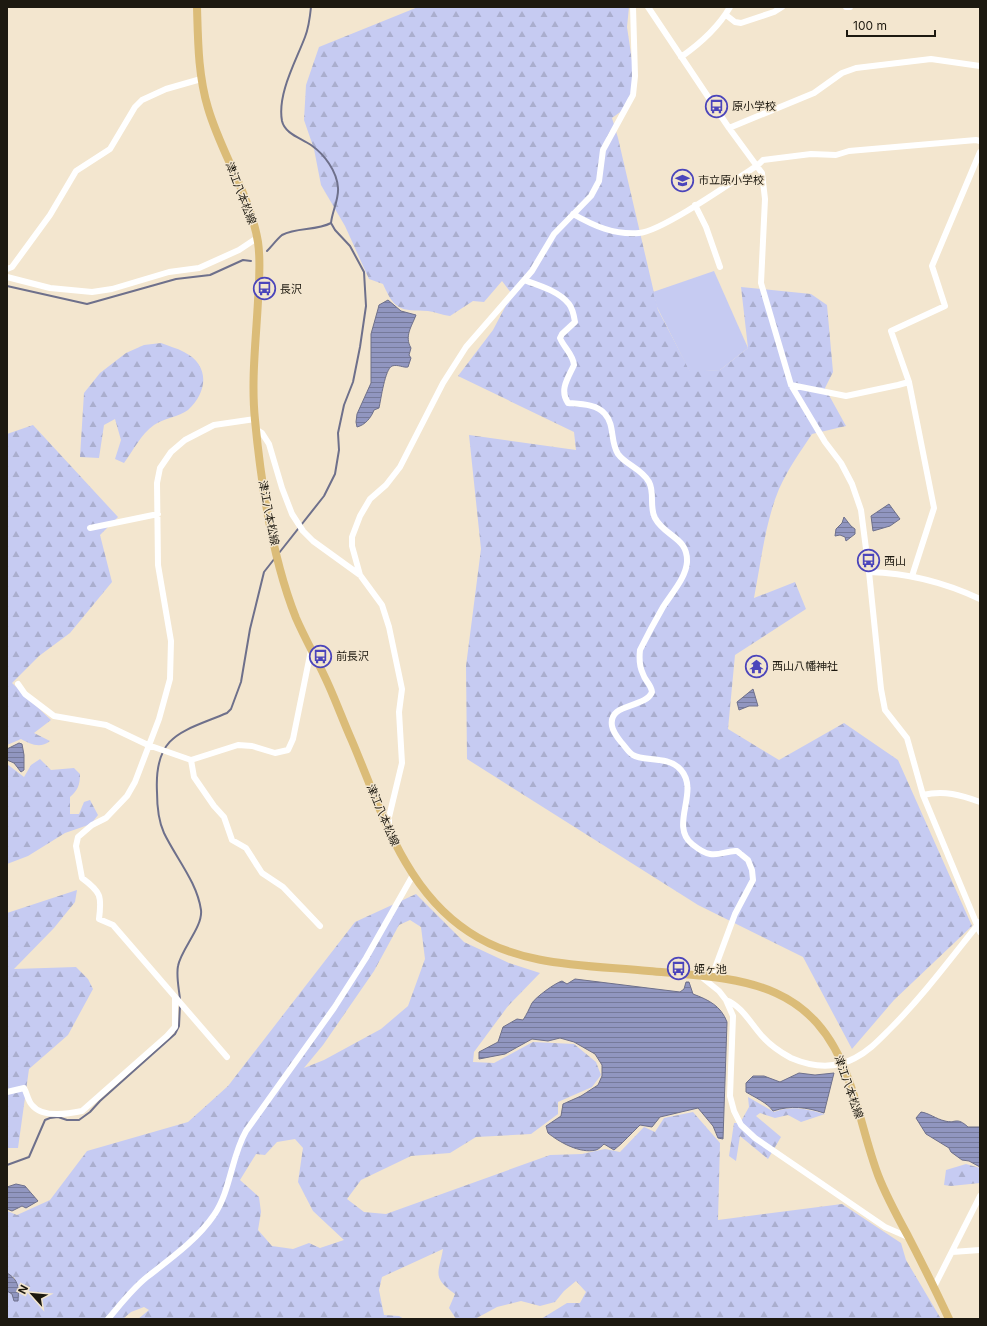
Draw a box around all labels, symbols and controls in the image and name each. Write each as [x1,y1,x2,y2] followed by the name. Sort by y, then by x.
[847,12,935,38] scale bar
[853,18,887,33] text: 100 m
[704,93,730,119] bus stop icon: 原小学校
[732,99,776,113] place label: 原小学校
[223,160,259,226] street label: 津江八本松線
[669,167,695,193] school or university icon: 市立原小学校
[698,173,764,187] place label: 市立原小学校
[251,276,277,302] bus stop icon: 長沢
[280,282,302,296] place label: 長沢
[256,479,282,547] street label: 津江八本松線
[855,548,881,574] bus stop icon: 西山
[884,554,906,568] place label: 西山
[307,643,333,669] bus stop icon: 前長沢
[336,649,369,663] place label: 前長沢
[744,653,770,679] temple icon: 西山八幡神社
[772,659,838,673] place label: 西山八幡神社
[364,782,402,848] street label: 津江八本松線
[665,956,691,982] bus stop icon: 姫ヶ池
[694,962,727,976] place label: 姫ヶ池
[832,1054,866,1120] street label: 津江八本松線
[12,1274,52,1314] north arrow
[15,1283,31,1296] text: N

